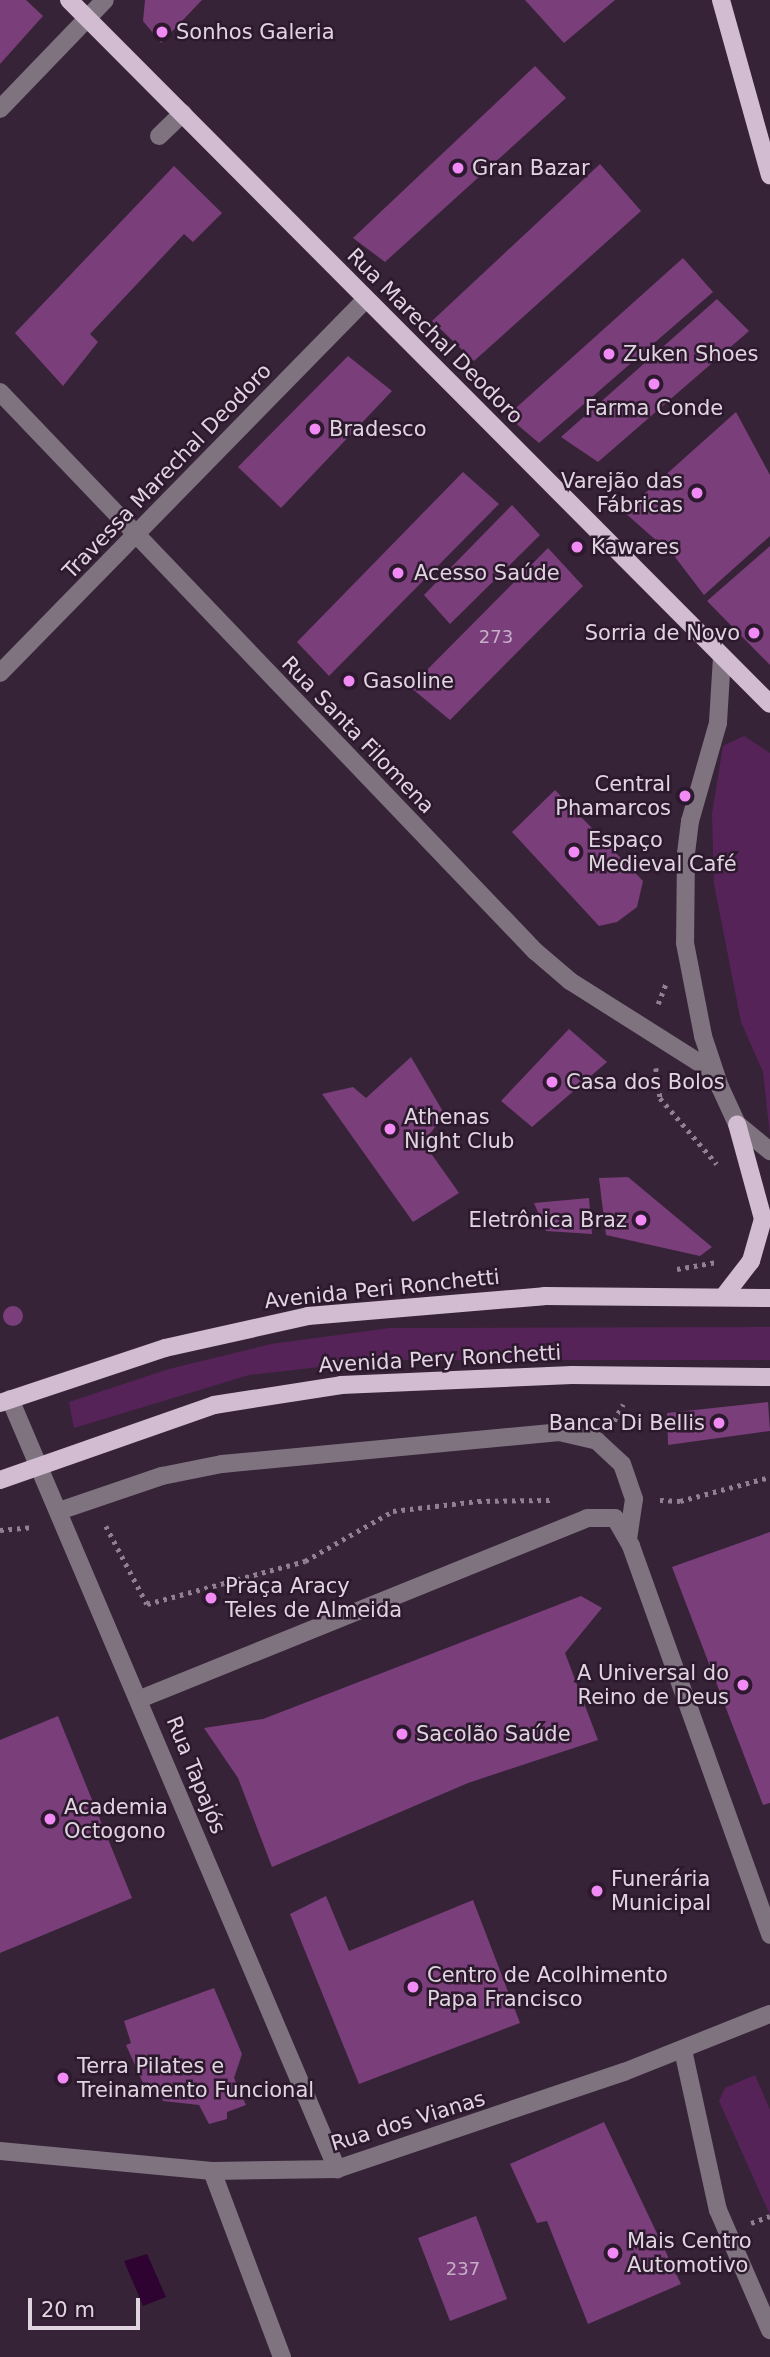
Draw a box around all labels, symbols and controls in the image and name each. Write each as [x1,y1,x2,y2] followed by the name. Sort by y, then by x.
[176,19,334,45] place label: Sonhos Galeria
[154,24,170,40] marker: Sonhos Galeria
[472,155,590,181] place label: Gran Bazar
[450,160,466,176] marker: Gran Bazar
[342,243,528,429] street label: Rua Marechal Deodoro
[623,341,758,367] place label: Zuken Shoes
[601,346,617,362] marker: Zuken Shoes
[57,358,277,584] street label: Travessa Marechal Deodoro
[646,376,662,392] marker: Farma Conde
[585,395,723,421] place label: Farma Conde
[329,416,426,442] place label: Bradesco
[307,421,323,437] marker: Bradesco
[561,468,683,518] place label: Varejão das Fábricas
[689,485,705,501] marker: Varejão das Fábricas
[591,534,679,560] place label: Kawares
[569,539,585,555] marker: Kawares
[414,560,560,586] place label: Acesso Saúde
[388,563,408,583] marker: Acesso Saúde
[585,620,740,646] place label: Sorria de Novo
[746,625,762,641] marker: Sorria de Novo
[479,626,513,648] house number: 273
[277,651,439,819] street label: Rua Santa Filomena
[363,668,454,694] place label: Gasoline
[341,673,357,689] marker: Gasoline
[555,771,671,821] place label: Central Phamarcos
[677,788,693,804] marker: Central Phamarcos
[588,827,737,877] place label: Espaço Medieval Café
[566,844,582,860] marker: Espaço Medieval Café
[566,1069,725,1095] place label: Casa dos Bolos
[544,1074,560,1090] marker: Casa dos Bolos
[404,1104,514,1154] place label: Athenas Night Club
[382,1121,398,1137] marker: Athenas Night Club
[469,1207,627,1233] place label: Eletrônica Braz
[633,1212,649,1228] marker: Eletrônica Braz
[263,1264,501,1314] street label: Avenida Peri Ronchetti
[318,1340,562,1378] street label: Avenida Pery Ronchetti
[549,1410,705,1436] place label: Banca Di Bellis
[711,1415,727,1431] marker: Banca Di Bellis
[225,1573,402,1623] place label: Praça Aracy Teles de Almeida
[203,1590,219,1606] marker: Praça Aracy Teles de Almeida
[577,1660,729,1710] place label: A Universal do Reino de Deus
[735,1677,751,1693] marker: A Universal do Reino de Deus
[161,1713,231,1837] street label: Rua Tapajós
[416,1721,571,1747] place label: Sacolão Saúde
[394,1726,410,1742] marker: Sacolão Saúde
[64,1794,168,1844] place label: Academia Octogono
[42,1811,58,1827] marker: Academia Octogono
[611,1866,711,1916] place label: Funerária Municipal
[589,1883,605,1899] marker: Funerária Municipal
[427,1962,668,2012] place label: Centro de Acolhimento Papa Francisco
[405,1979,421,1995] marker: Centro de Acolhimento Papa Francisco
[77,2053,314,2103] place label: Terra Pilates e Treinamento Funcional
[55,2070,71,2086] marker: Terra Pilates e Treinamento Funcional
[328,2086,488,2156] street label: Rua dos Vianas
[627,2228,752,2278] place label: Mais Centro Automotivo
[605,2245,621,2261] marker: Mais Centro Automotivo
[446,2258,480,2280] house number: 237
[32,2284,144,2328] scale bar
[41,2298,95,2322] text: 20 m

